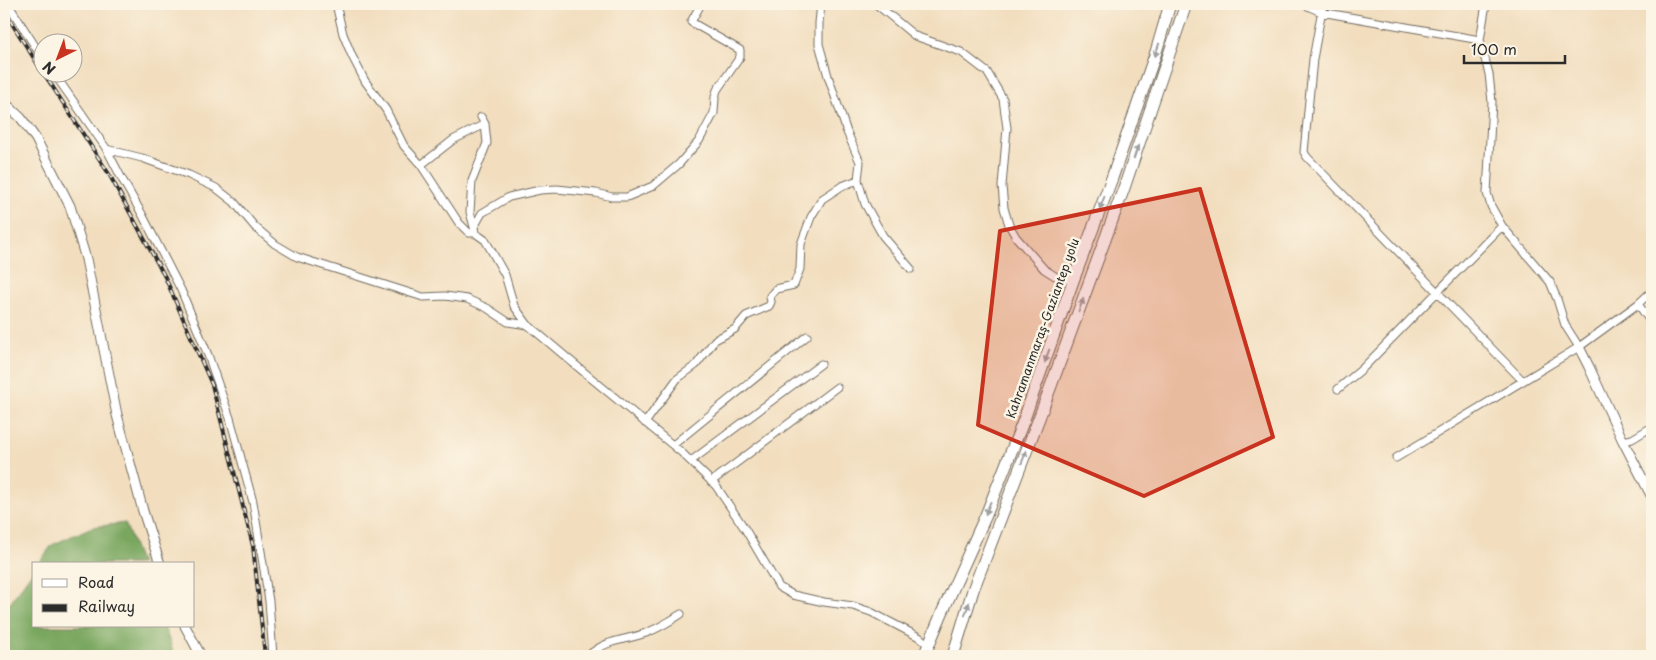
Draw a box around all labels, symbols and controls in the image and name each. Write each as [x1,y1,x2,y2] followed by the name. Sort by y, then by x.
[32,32,82,82] north arrow
[1464,32,1565,64] scale bar
[1471,37,1517,60] text: 100 m
[1152,43,1160,58] one-way arrow
[38,57,60,80] text: N
[1133,145,1141,160] one-way arrow
[1098,196,1105,211] one-way arrow
[1001,235,1083,421] street label: Kahramanmaraş-Gaziantep yolu
[1077,297,1085,312] one-way arrow
[1043,349,1050,364] one-way arrow
[1021,450,1028,465] one-way arrow
[984,501,992,515] one-way arrow
[32,562,195,628] legend
[78,570,114,593] text: Road
[78,594,135,617] text: Railway
[963,602,971,617] one-way arrow

